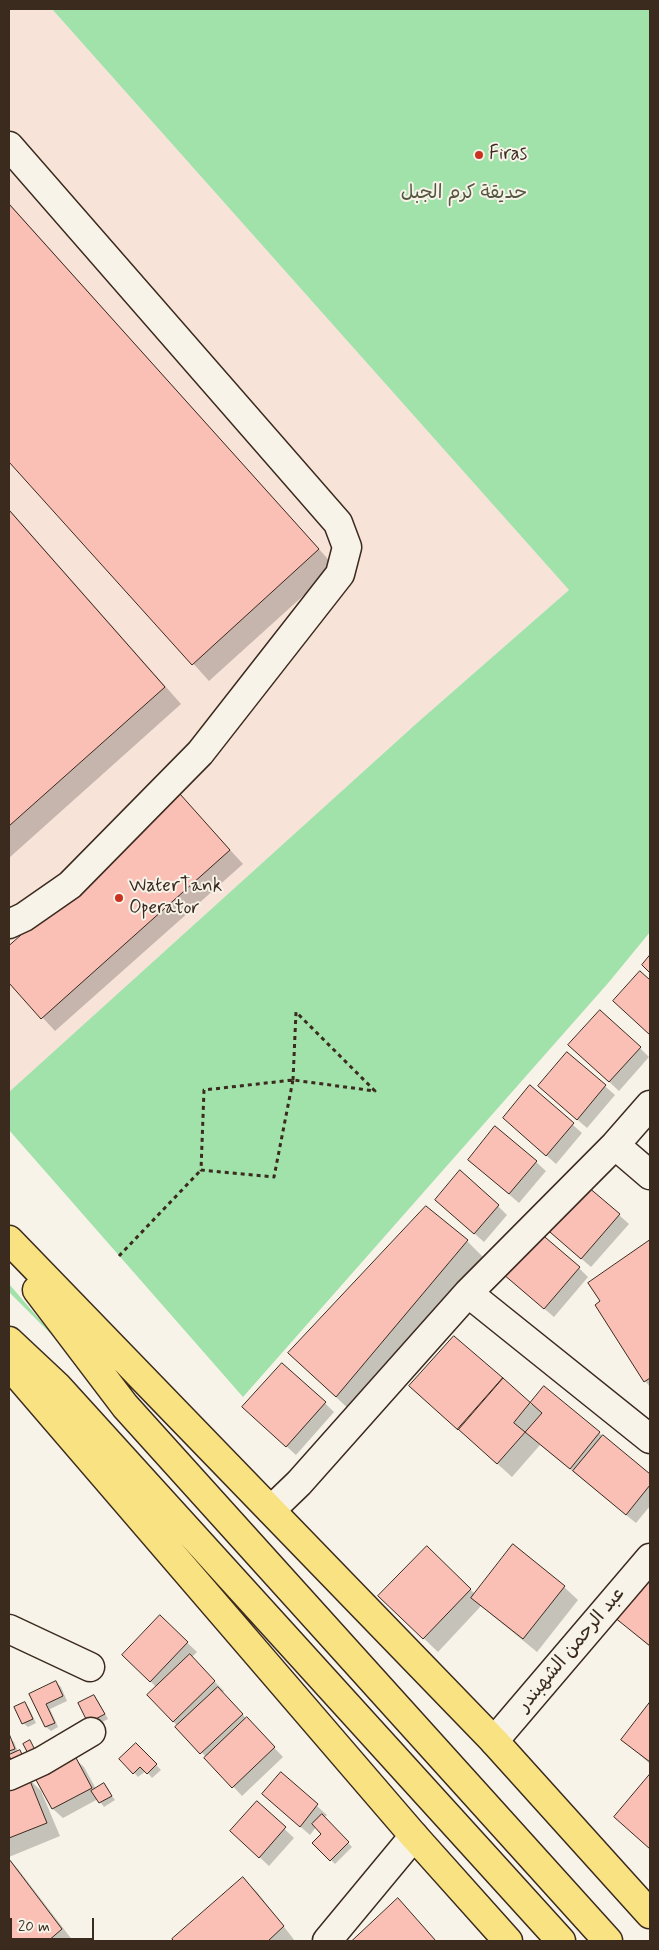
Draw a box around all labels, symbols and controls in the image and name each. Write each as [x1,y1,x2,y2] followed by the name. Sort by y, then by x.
[489,144,527,166] place label: Firas
[473,149,485,161] marker: Firas
[401,183,527,205] park label: حديقة كرم الجبل
[129,876,222,920] place label: WaterTank Operator
[113,892,125,904] marker: WaterTank Operator
[513,1583,631,1717] street label: عبد الرحمن الشهبندر
[12,1908,96,1940] scale bar
[18,1917,50,1937] text: 20 m

